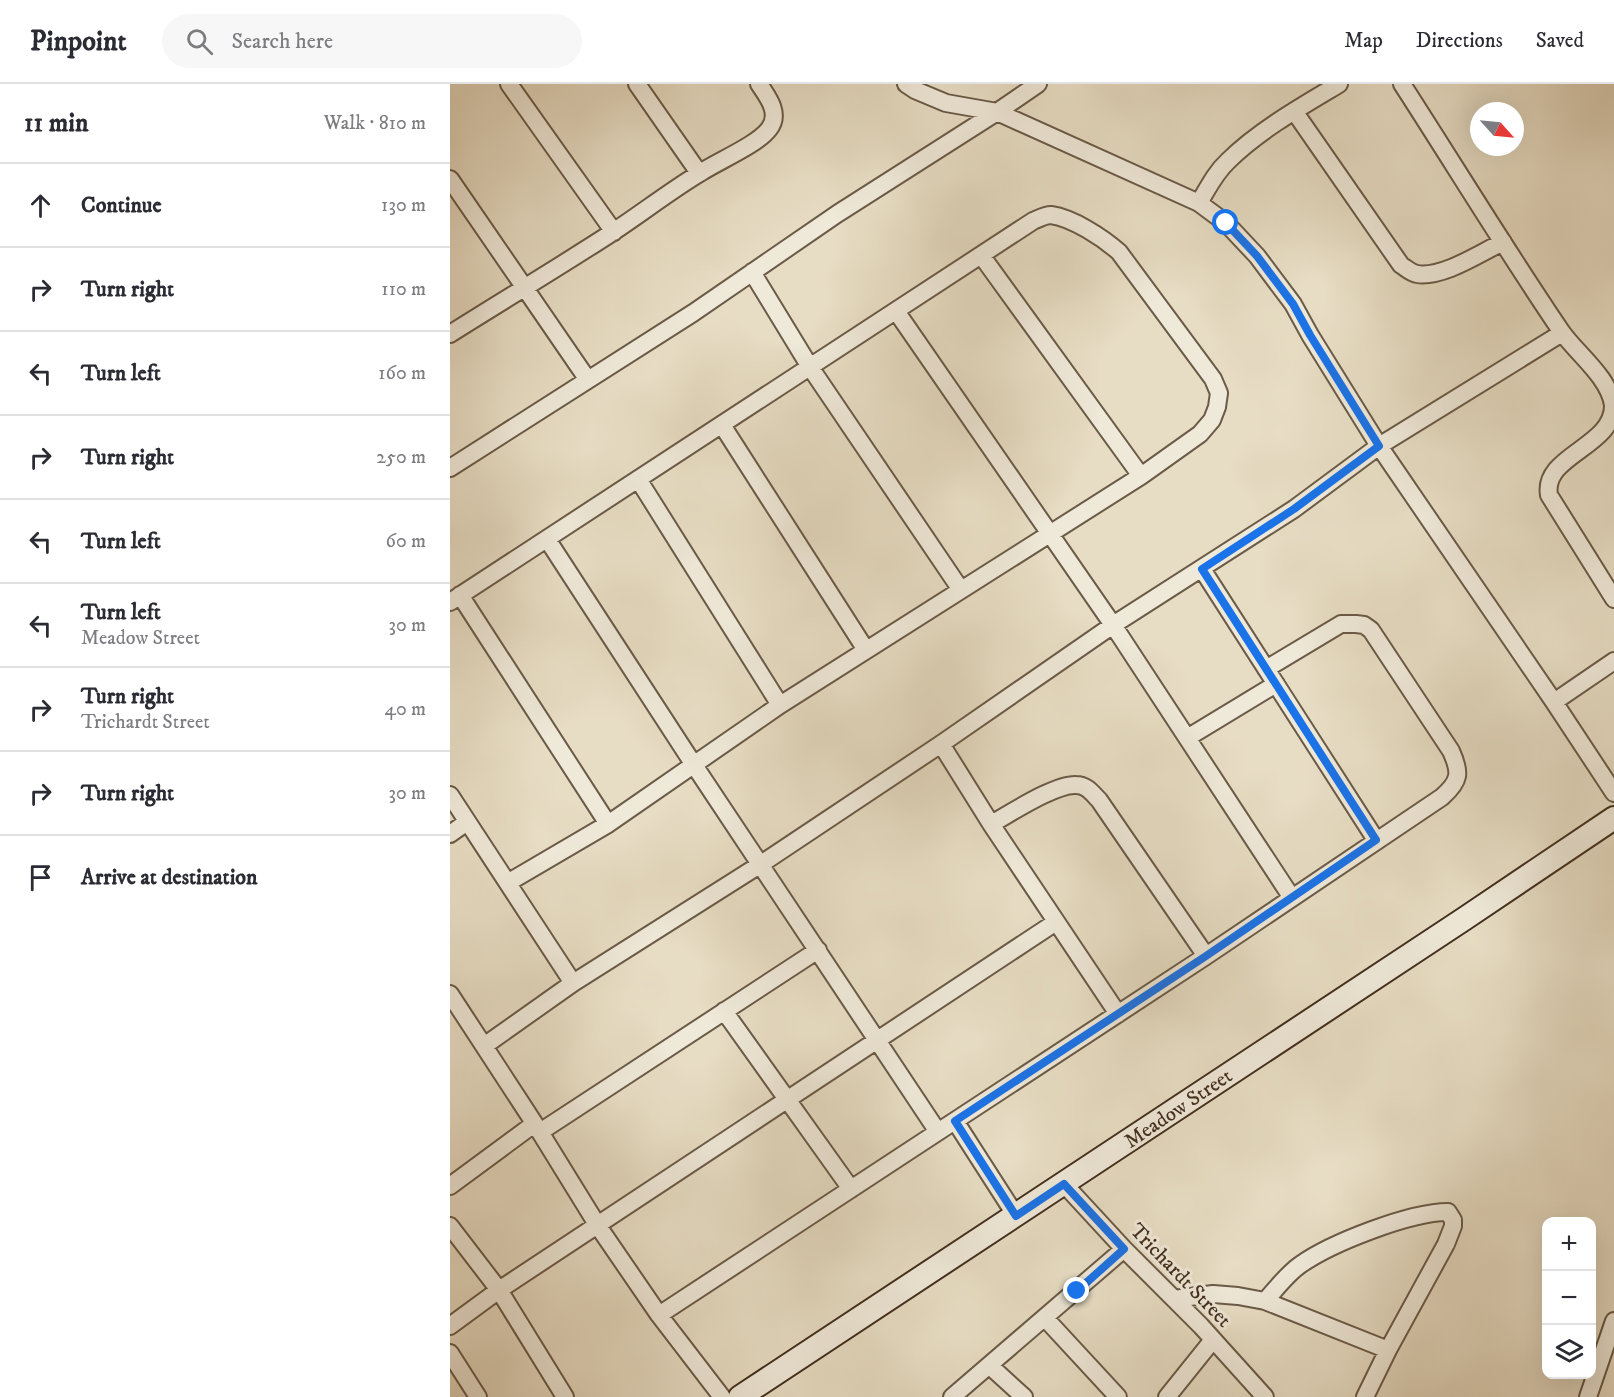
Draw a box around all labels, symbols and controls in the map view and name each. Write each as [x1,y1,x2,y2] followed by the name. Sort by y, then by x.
[162,14,582,68] search box
[30,24,126,59] text: Pinpoint
[183,25,216,58] icon: search
[231,28,333,55] text: Search here
[1344,28,1383,54] text: Map
[1416,28,1503,54] text: Directions
[1536,28,1584,54] text: Saved
[1470,102,1524,156] north arrow
[24,107,89,140] text: 11 min
[324,111,426,136] text: Walk · 810 m
[24,189,57,222] icon: ahead
[81,192,162,219] text: Continue
[381,193,426,218] text: 130 m
[1212,209,1238,235] route start
[24,273,57,306] icon: right
[81,276,174,303] text: Turn right
[381,277,426,302] text: 110 m
[24,357,57,390] icon: left
[81,360,161,387] text: Turn left
[378,361,426,386] text: 160 m
[24,441,57,474] icon: right
[81,444,174,471] text: Turn right
[376,445,426,470] text: 250 m
[24,525,57,558] icon: left
[81,528,161,555] text: Turn left
[386,529,426,554] text: 60 m
[81,599,161,626] text: Turn left
[24,609,57,642] icon: left
[388,613,426,638] text: 30 m
[81,626,200,651] text: Meadow Street
[81,683,174,710] text: Turn right
[24,693,57,726] icon: right
[384,697,426,722] text: 40 m
[81,710,210,735] text: Trichardt Street
[24,777,57,810] icon: right
[81,780,174,807] text: Turn right
[388,781,426,806] text: 30 m
[24,861,57,894] icon: arrive
[81,864,258,891] text: Arrive at destination
[1120,1063,1238,1154] street label: Meadow Street
[1542,1217,1596,1379] map controls
[1542,1217,1596,1271] button: +
[1124,1218,1237,1334] street label: Trichardt Street
[1542,1271,1596,1325] button: −
[1063,1277,1089,1303] route end
[1542,1325,1596,1379] button: layers

